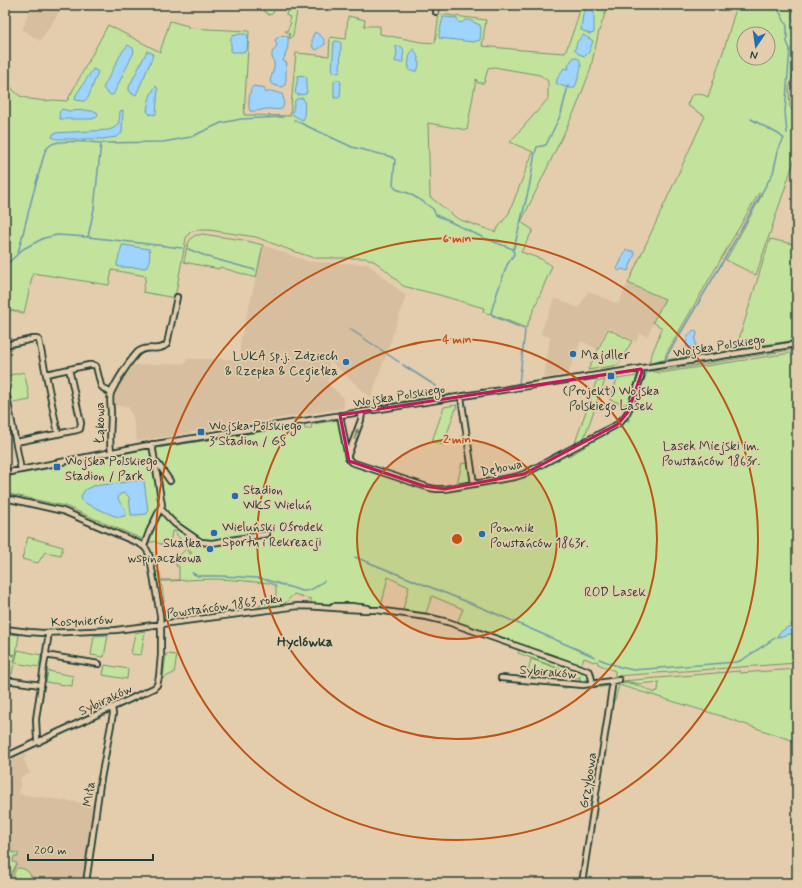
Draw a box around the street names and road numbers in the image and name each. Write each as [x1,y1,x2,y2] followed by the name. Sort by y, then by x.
[672,331,766,363] street label: Wojska Polskiego
[352,381,446,413] street label: Wojska Polskiego
[92,402,109,444] street label: Łąkowa
[479,456,524,481] street label: Dębowa
[166,590,283,623] street label: Powstańców 1863 roku
[51,611,114,632] street label: Kosynierów
[519,662,577,683] street label: Sybiraków
[76,681,135,720] street label: Sybiraków
[576,751,601,810] street label: Grzybowa
[79,780,100,808] street label: Miła

